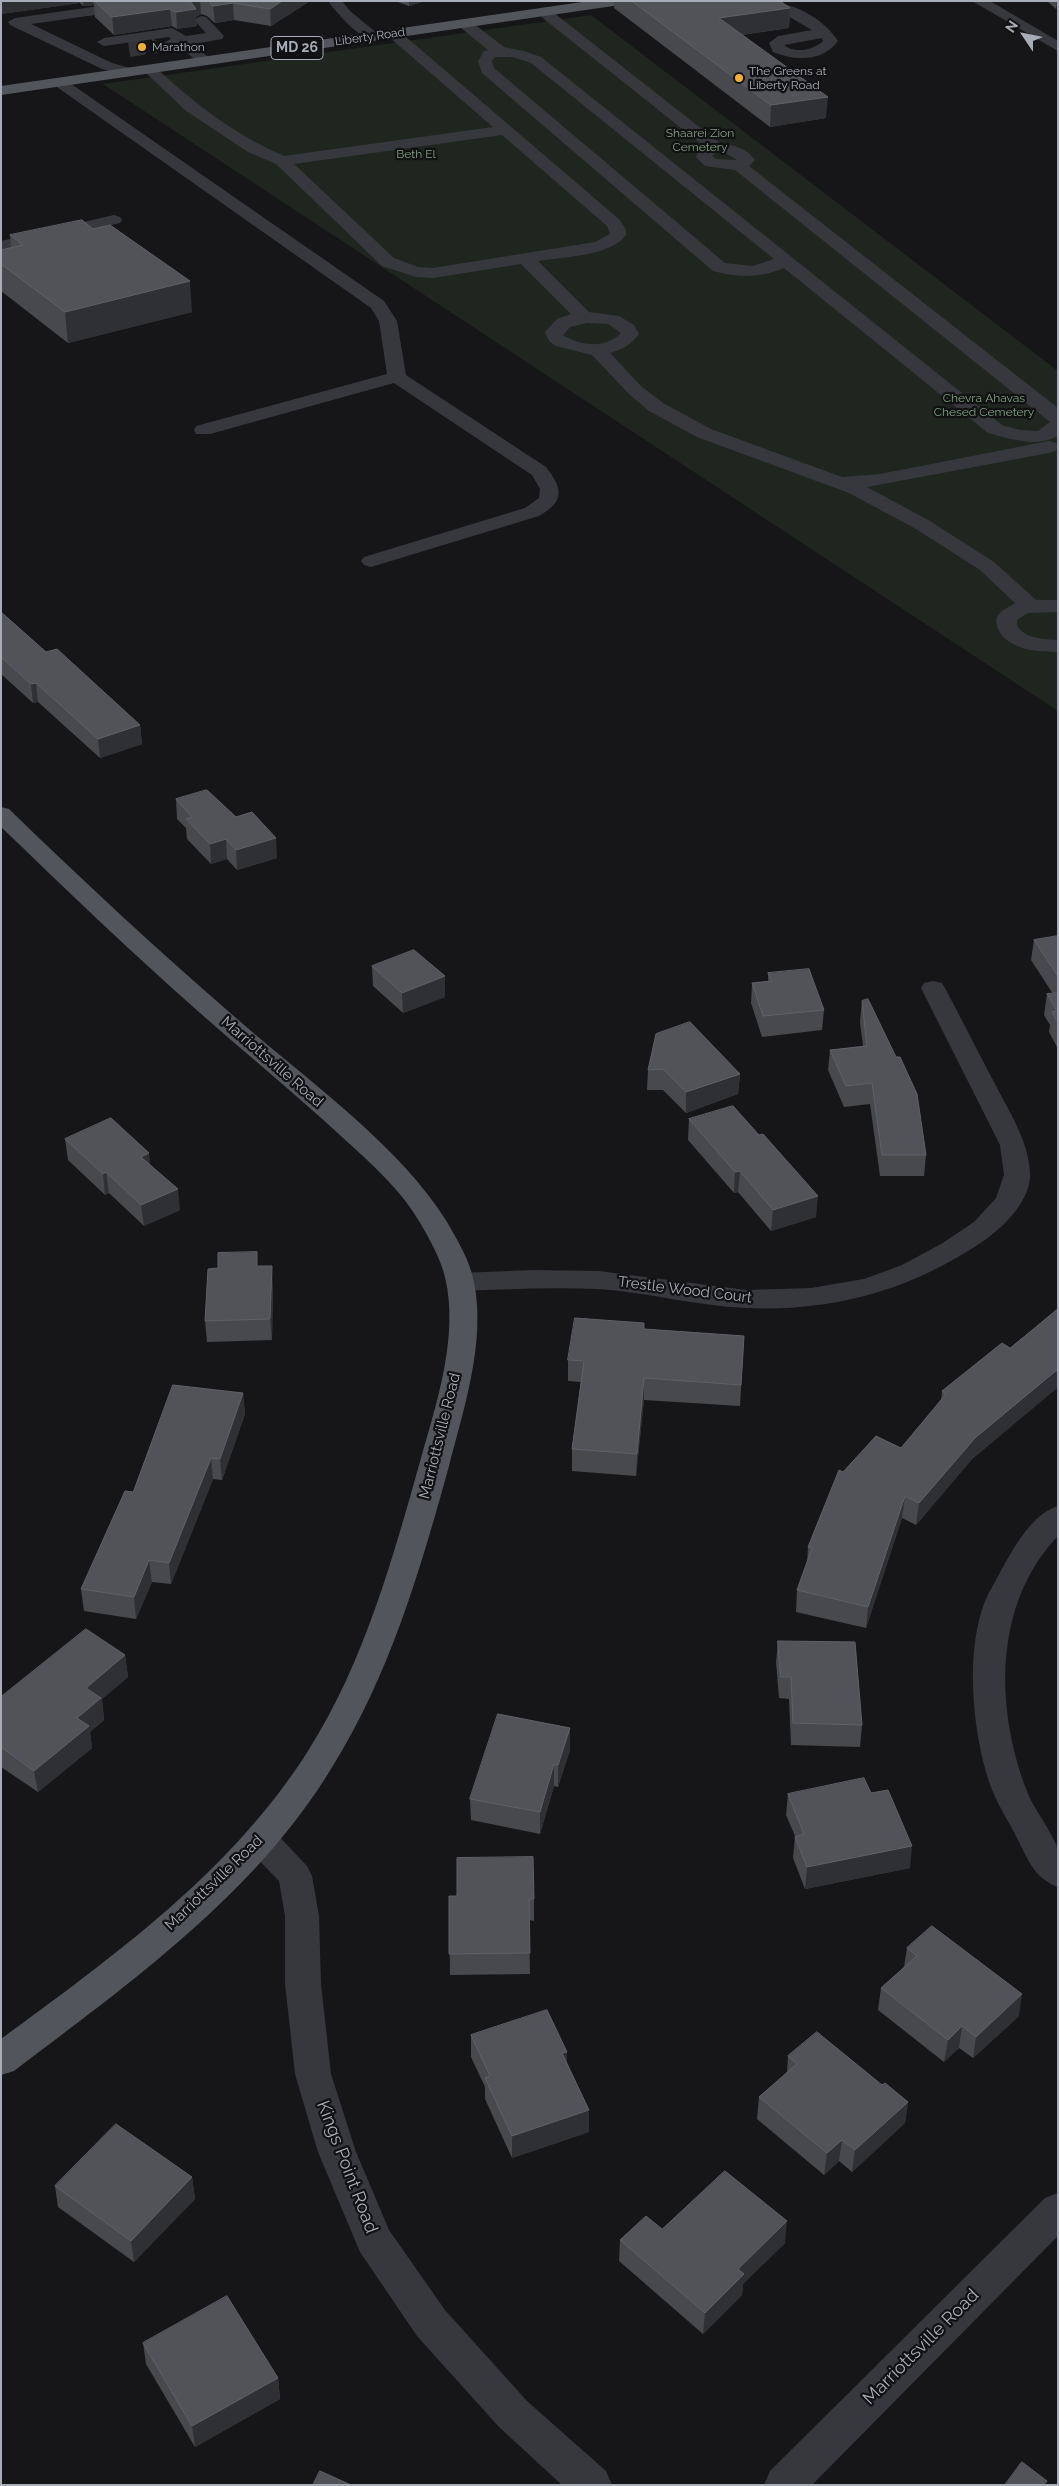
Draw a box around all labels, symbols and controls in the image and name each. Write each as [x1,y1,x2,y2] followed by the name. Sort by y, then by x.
[999,10,1049,60] north arrow
[1002,18,1021,36] text: N
[334,25,406,49] street label: Liberty Road
[271,36,323,59] road number: MD 26
[152,40,205,54] place label: Marathon
[136,41,148,53] marker: Marathon
[749,64,826,92] place label: The Greens at Liberty Road
[733,72,745,84] marker: The Greens at Liberty Road
[666,126,734,154] park label: Shaarei Zion Cemetery
[396,147,436,161] park label: Beth El
[934,391,1034,419] park label: Chevra Ahavas Chesed Cemetery
[217,1013,327,1111] street label: Marriottsville Road
[617,1273,753,1307] street label: Trestle Wood Court
[416,1371,464,1501] street label: Marriottsville Road
[161,1832,267,1934] street label: Marriottsville Road
[312,2098,382,2236] street label: Kings Point Road
[859,2285,983,2409] street label: Marriottsville Road

